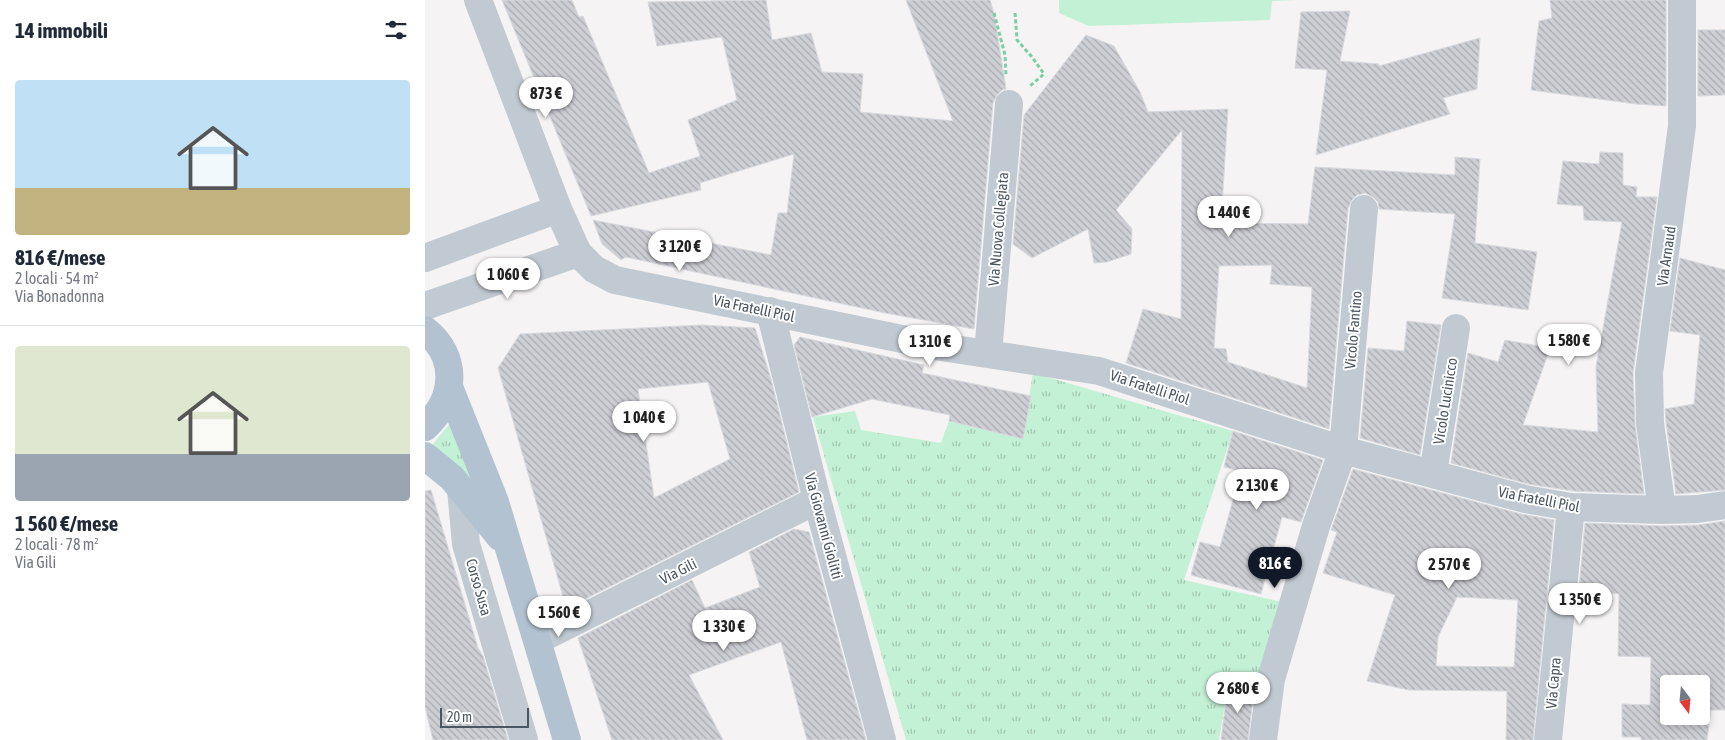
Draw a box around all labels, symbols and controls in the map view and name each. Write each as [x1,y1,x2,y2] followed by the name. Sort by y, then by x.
[382,16,410,44] icon: filters
[15,18,108,42] text: 14 immobili
[511,76,581,119] pin: 873 €
[530,84,562,102] text: 873 €
[168,113,258,203] icon: home
[985,171,1011,287] street label: Via Nuova Collegiata
[1183,196,1275,238] pin: 1 440 €
[1208,203,1250,221] text: 1 440 €
[1653,225,1679,287] street label: Via Arnaud
[634,230,726,272] pin: 3 120 €
[659,237,701,255] text: 3 120 €
[15,245,106,269] text: 816 €/mese
[462,258,554,300] pin: 1 060 €
[487,265,529,283] text: 1 060 €
[15,269,99,287] text: 2 locali · 54 m²
[15,287,105,305] text: Via Bonadonna
[1341,290,1365,370] street label: Vicolo Fantino
[712,291,796,325] street label: Via Fratelli Piol
[884,324,976,367] pin: 1 310 €
[1523,324,1615,366] pin: 1 580 €
[1548,331,1590,349] text: 1 580 €
[909,332,951,350] text: 1 310 €
[1430,357,1460,445] street label: Vicolo Lucinicco
[1108,366,1192,408] street label: Via Fratelli Piol
[168,378,258,468] icon: home
[598,400,690,443] pin: 1 040 €
[623,408,665,426] text: 1 040 €
[1211,468,1303,511] pin: 2 130 €
[802,471,846,581] street label: Via Giovanni Giolitti
[1236,476,1278,494] text: 2 130 €
[1497,483,1581,515] street label: Via Fratelli Piol
[15,511,118,535] text: 1 560 €/mese
[15,535,99,553] text: 2 locali · 78 m²
[1240,546,1310,589] pin: 816 €
[1403,548,1495,590] pin: 2 570 €
[15,553,56,571] text: Via Gili
[1259,554,1291,572] text: 816 €
[657,555,699,587] street label: Via Gili
[1428,555,1470,573] text: 2 570 €
[463,557,495,617] street label: Corso Susa
[1534,582,1626,625] pin: 1 350 €
[1559,590,1601,608] text: 1 350 €
[513,596,605,638] pin: 1 560 €
[538,603,580,621] text: 1 560 €
[678,610,770,652] pin: 1 330 €
[703,617,745,635] text: 1 330 €
[1542,656,1564,710] street label: Via Capra
[1192,672,1284,714] pin: 2 680 €
[1660,675,1710,725] north arrow
[1660,675,1710,725] map controls
[1217,679,1259,697] text: 2 680 €
[440,705,529,728] scale bar
[447,709,472,725] text: 20 m

